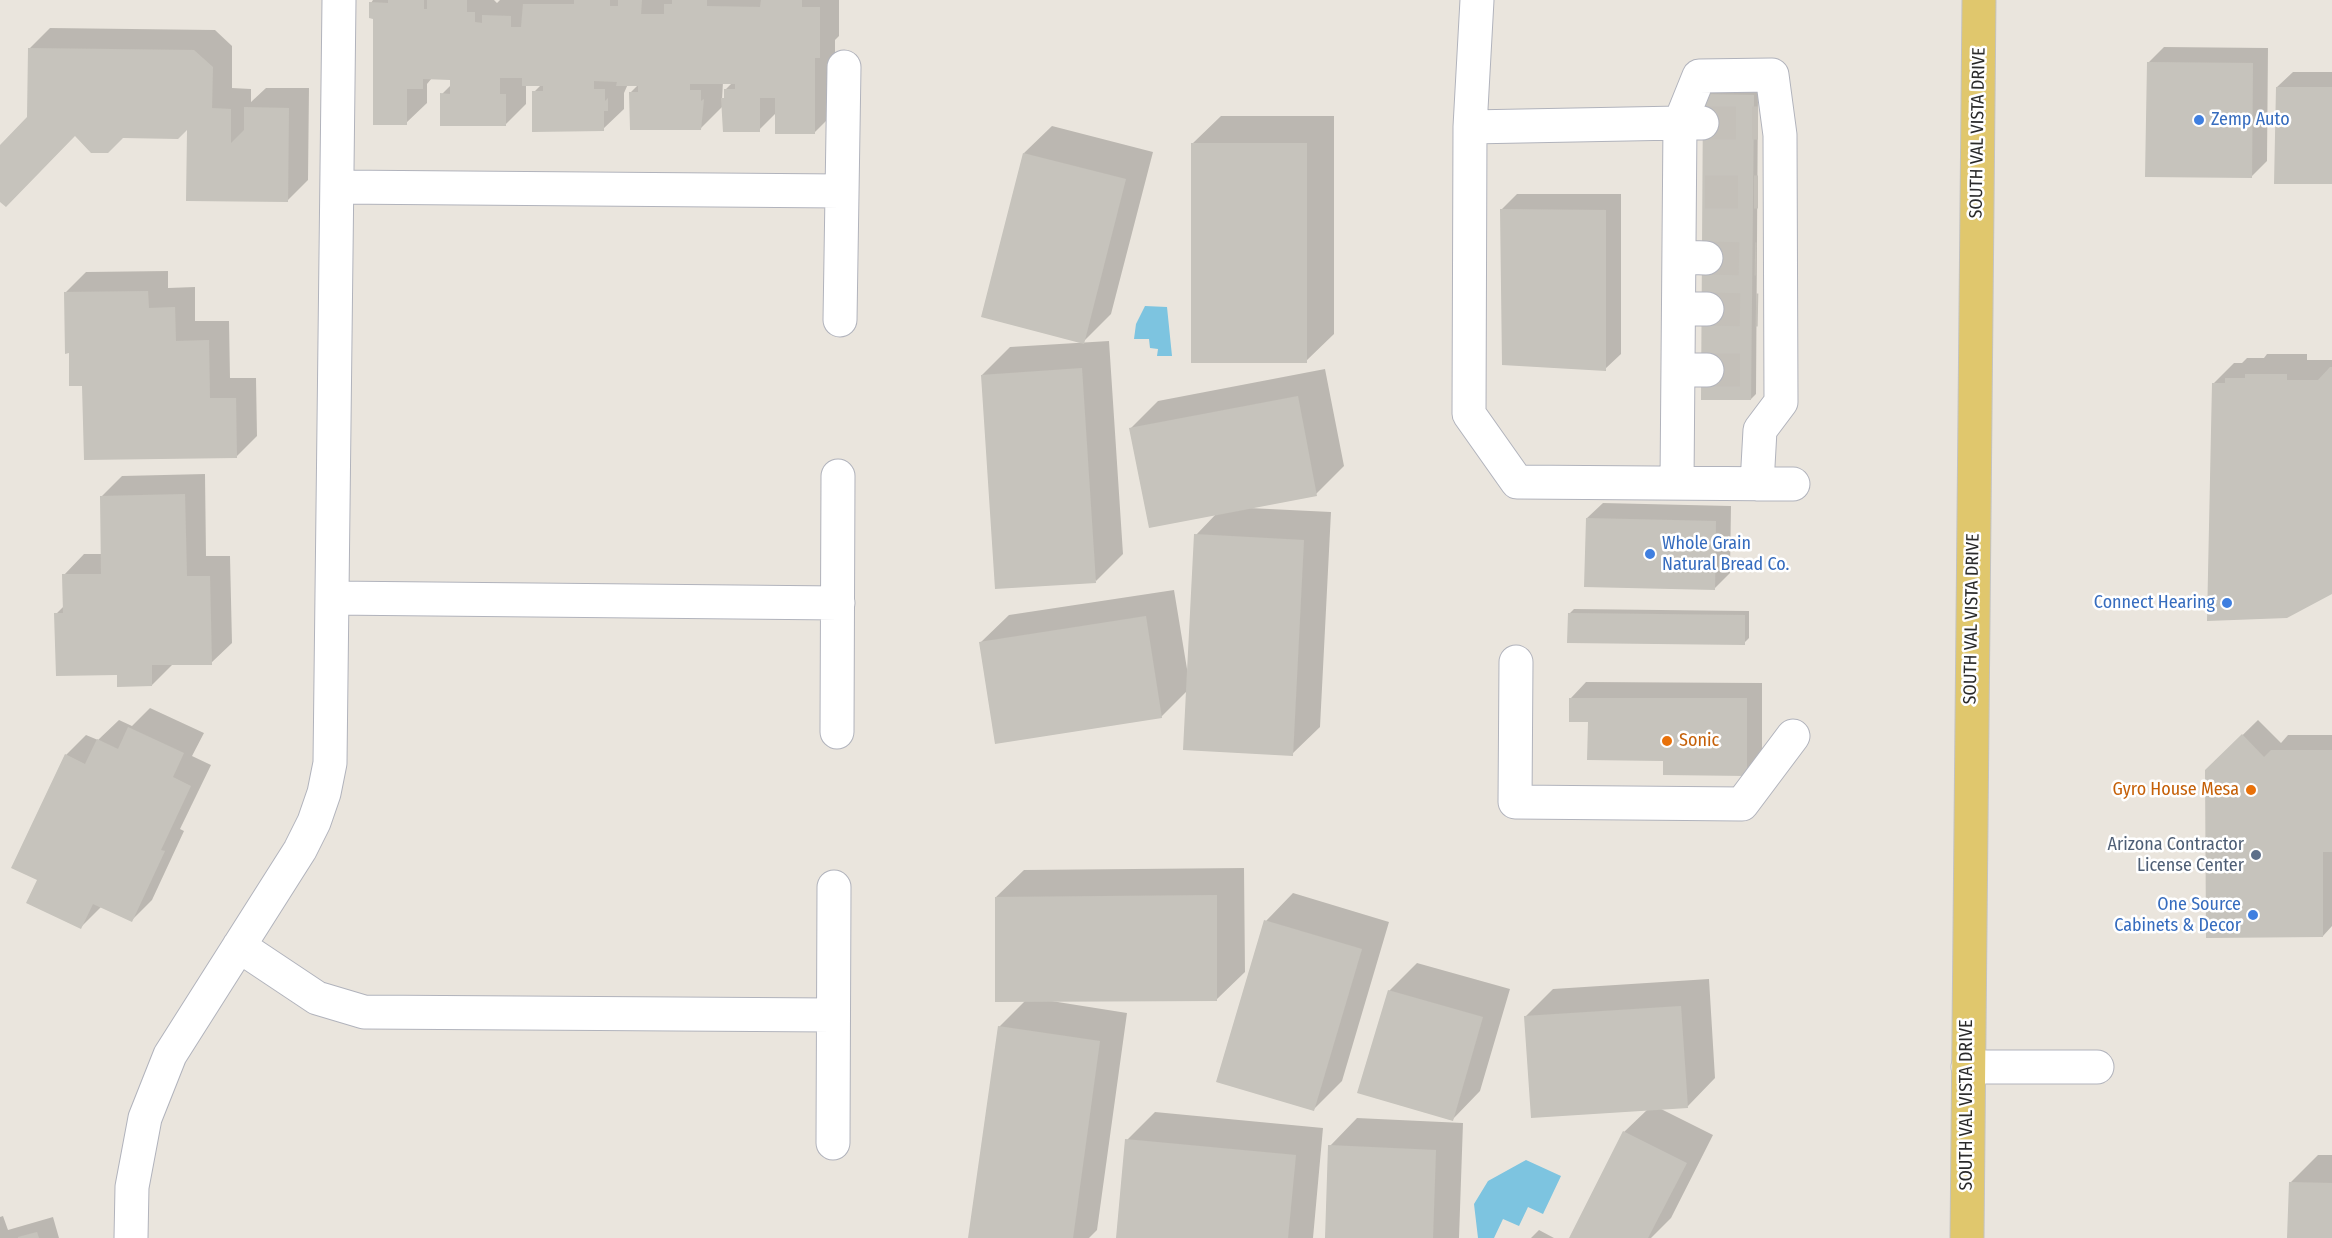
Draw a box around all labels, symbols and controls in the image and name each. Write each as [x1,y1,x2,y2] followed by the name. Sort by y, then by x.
[1966,47,1990,219] street label: SOUTH VAL VISTA DRIVE
[2211,109,2290,131] place label: Zemp Auto
[2192,113,2206,127] marker: Zemp Auto
[1662,533,1789,576] place label: Whole Grain Natural Bread Co.
[1960,533,1984,705] street label: SOUTH VAL VISTA DRIVE
[1643,547,1657,561] marker: Whole Grain Natural Bread Co.
[2094,592,2215,614] place label: Connect Hearing
[2220,596,2234,610] marker: Connect Hearing
[1679,730,1719,752] place label: Sonic
[1660,734,1674,748] marker: Sonic
[2113,779,2239,801] place label: Gyro House Mesa
[2244,783,2258,797] marker: Gyro House Mesa
[2107,834,2244,876] place label: Arizona Contractor License Center
[2249,848,2263,862] marker: Arizona Contractor License Center
[2114,894,2241,936] place label: One Source Cabinets & Decor
[2246,908,2260,922] marker: One Source Cabinets & Decor
[1956,1020,1978,1190] street label: SOUTH VAL VISTA DRIVE

